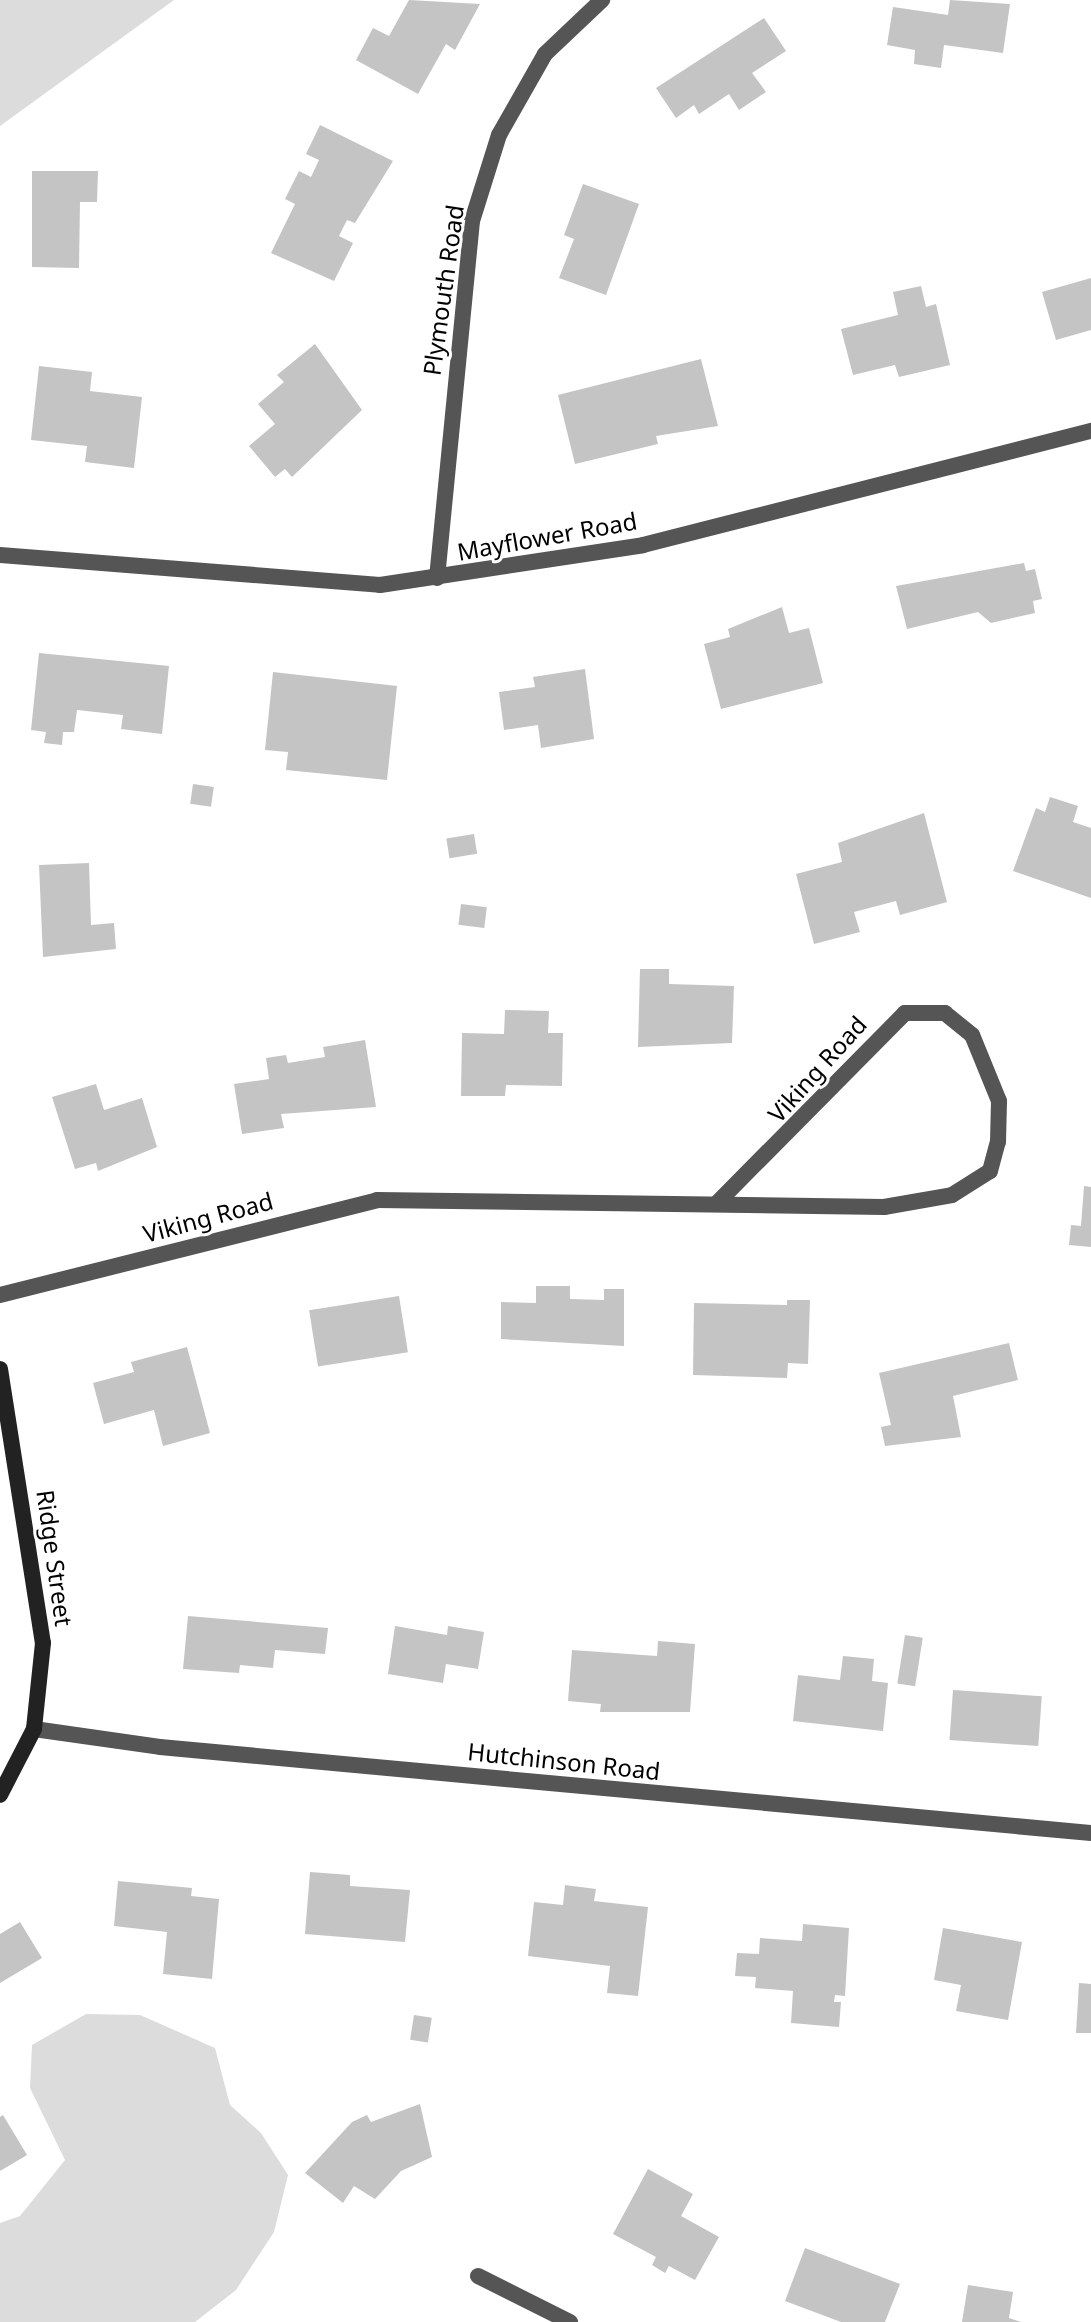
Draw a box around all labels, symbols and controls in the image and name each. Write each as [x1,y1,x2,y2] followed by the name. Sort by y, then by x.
[417,203,469,377] street label: Plymouth Road
[455,506,639,566] street label: Mayflower Road
[762,1010,872,1128] street label: Viking Road
[140,1186,276,1248] street label: Viking Road
[31,1488,79,1628] street label: Ridge Street
[466,1737,662,1785] street label: Hutchinson Road

